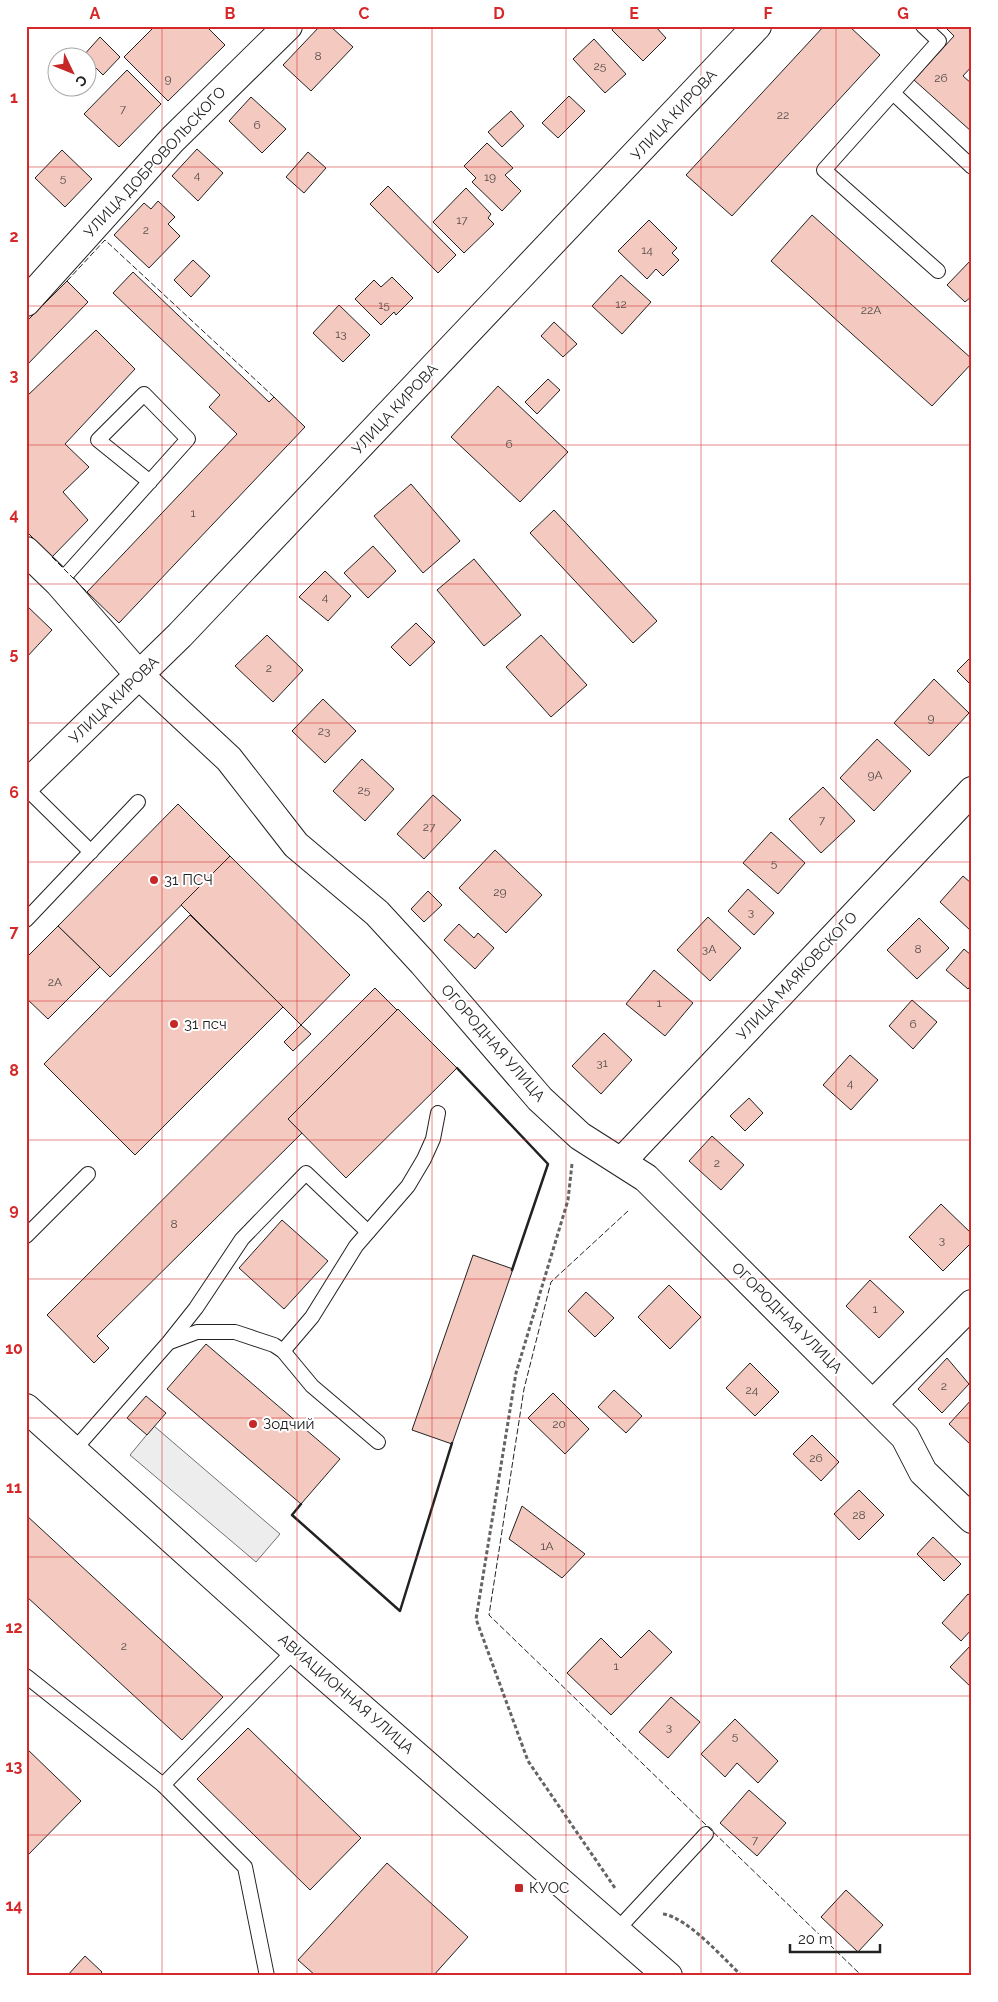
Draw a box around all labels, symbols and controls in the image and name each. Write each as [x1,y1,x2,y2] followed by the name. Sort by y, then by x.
[90,4,101,23] text: A
[225,4,236,23] text: B
[359,4,370,23] text: C
[493,4,505,23] text: D
[629,4,639,23] text: E
[763,4,773,23] text: F
[897,4,909,23] text: G
[48,48,98,98] north arrow
[314,49,322,63] house number: 8
[594,59,607,73] house number: 25
[627,66,721,164] street label: УЛИЦА КИРОВА
[934,71,948,85] house number: 26
[72,72,91,90] text: С
[164,72,172,86] house number: 9
[80,83,230,241] street label: УЛИЦА ДОБРОВОЛЬСКОГО
[10,88,18,107] text: 1
[120,102,127,116] house number: 7
[777,108,789,122] house number: 22
[253,118,261,132] house number: 6
[194,168,201,182] house number: 4
[484,170,496,184] house number: 19
[60,171,67,185] house number: 5
[456,213,468,227] house number: 17
[143,223,149,237] house number: 2
[9,227,19,246] text: 2
[641,243,653,257] house number: 14
[615,297,627,311] house number: 12
[378,298,390,312] house number: 15
[861,303,881,317] house number: 22А
[335,327,347,341] house number: 13
[348,360,442,458] street label: УЛИЦА КИРОВА
[10,366,19,385] text: 3
[505,437,513,451] house number: 6
[9,505,19,524] text: 4
[190,506,196,520] house number: 1
[322,590,329,604] house number: 4
[10,644,19,663] text: 5
[66,653,162,747] street label: УЛИЦА КИРОВА
[266,661,272,675] house number: 2
[927,711,935,725] house number: 9
[318,724,330,738] house number: 23
[867,768,883,782] house number: 9А
[9,783,19,802] text: 6
[358,783,371,797] house number: 25
[819,813,826,827] house number: 7
[423,820,436,834] house number: 27
[771,856,778,870] house number: 5
[164,871,213,889] place label: 31 ПСЧ
[148,874,160,886] marker: 31 ПСЧ
[493,885,507,899] house number: 29
[748,905,754,919] house number: 3
[733,908,861,1044] street label: УЛИЦА МАЯКОВСКОГО
[10,922,19,941] text: 7
[702,942,716,956] house number: 3А
[914,942,922,956] house number: 8
[48,975,62,989] house number: 2А
[437,981,549,1105] street label: ОГОРОДНАЯ УЛИЦА
[656,996,662,1010] house number: 1
[184,1015,227,1033] place label: 31 псч
[909,1017,917,1031] house number: 6
[168,1018,180,1030] marker: 31 псч
[596,1056,608,1070] house number: 31
[9,1061,19,1080] text: 8
[847,1076,854,1090] house number: 4
[714,1156,720,1170] house number: 2
[9,1200,19,1219] text: 9
[170,1217,178,1231] house number: 8
[939,1233,945,1247] house number: 3
[728,1259,846,1377] street label: ОГОРОДНАЯ УЛИЦА
[872,1302,878,1316] house number: 1
[5,1339,23,1358] text: 10
[941,1379,947,1393] house number: 2
[746,1383,759,1397] house number: 24
[263,1415,314,1433] place label: Зодчий
[552,1417,566,1431] house number: 20
[247,1418,259,1430] marker: Зодчий
[809,1451,823,1465] house number: 26
[6,1478,22,1497] text: 11
[852,1508,866,1522] house number: 28
[540,1539,554,1553] house number: 1А
[6,1618,22,1637] text: 12
[275,1630,417,1758] street label: АВИАЦИОННАЯ УЛИЦА
[121,1639,127,1653] house number: 2
[613,1659,619,1673] house number: 1
[666,1720,672,1734] house number: 3
[732,1729,739,1743] house number: 5
[6,1757,22,1776] text: 13
[752,1833,759,1847] house number: 7
[529,1879,569,1897] place label: КУОС
[513,1882,525,1894] marker: КУОС
[5,1896,23,1915] text: 14
[790,1922,880,1954] scale bar
[798,1930,833,1948] text: 20 m

